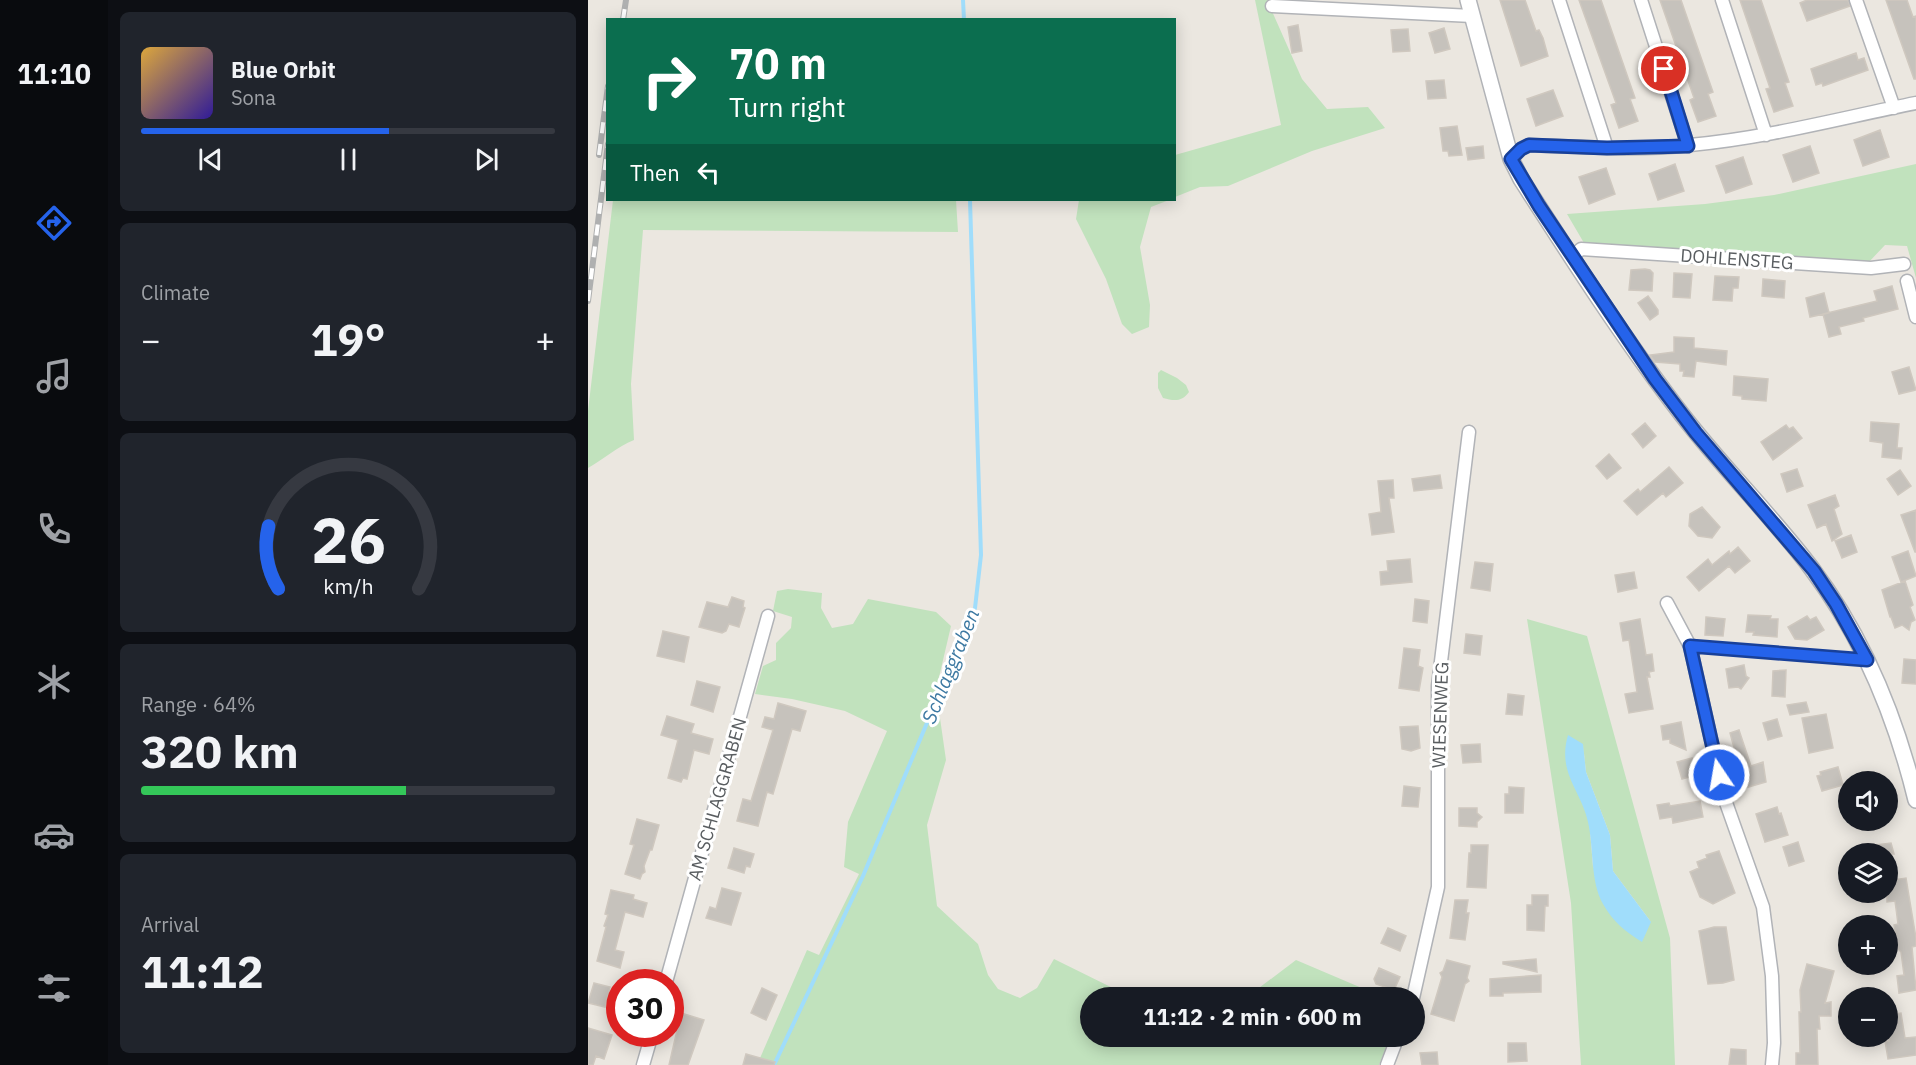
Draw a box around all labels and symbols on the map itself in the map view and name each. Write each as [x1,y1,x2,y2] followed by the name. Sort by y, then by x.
[1638,43,1689,94] pin
[1680,244,1794,274] street label: DOHLENSTEG
[915,605,985,727] water label: Schlaggraben
[1427,661,1453,769] street label: WIESENWEG
[683,715,751,883] street label: AM SCHLAGGRABEN
[1687,743,1751,807] position arrow
[606,969,684,1047] speed limit sign: 30

